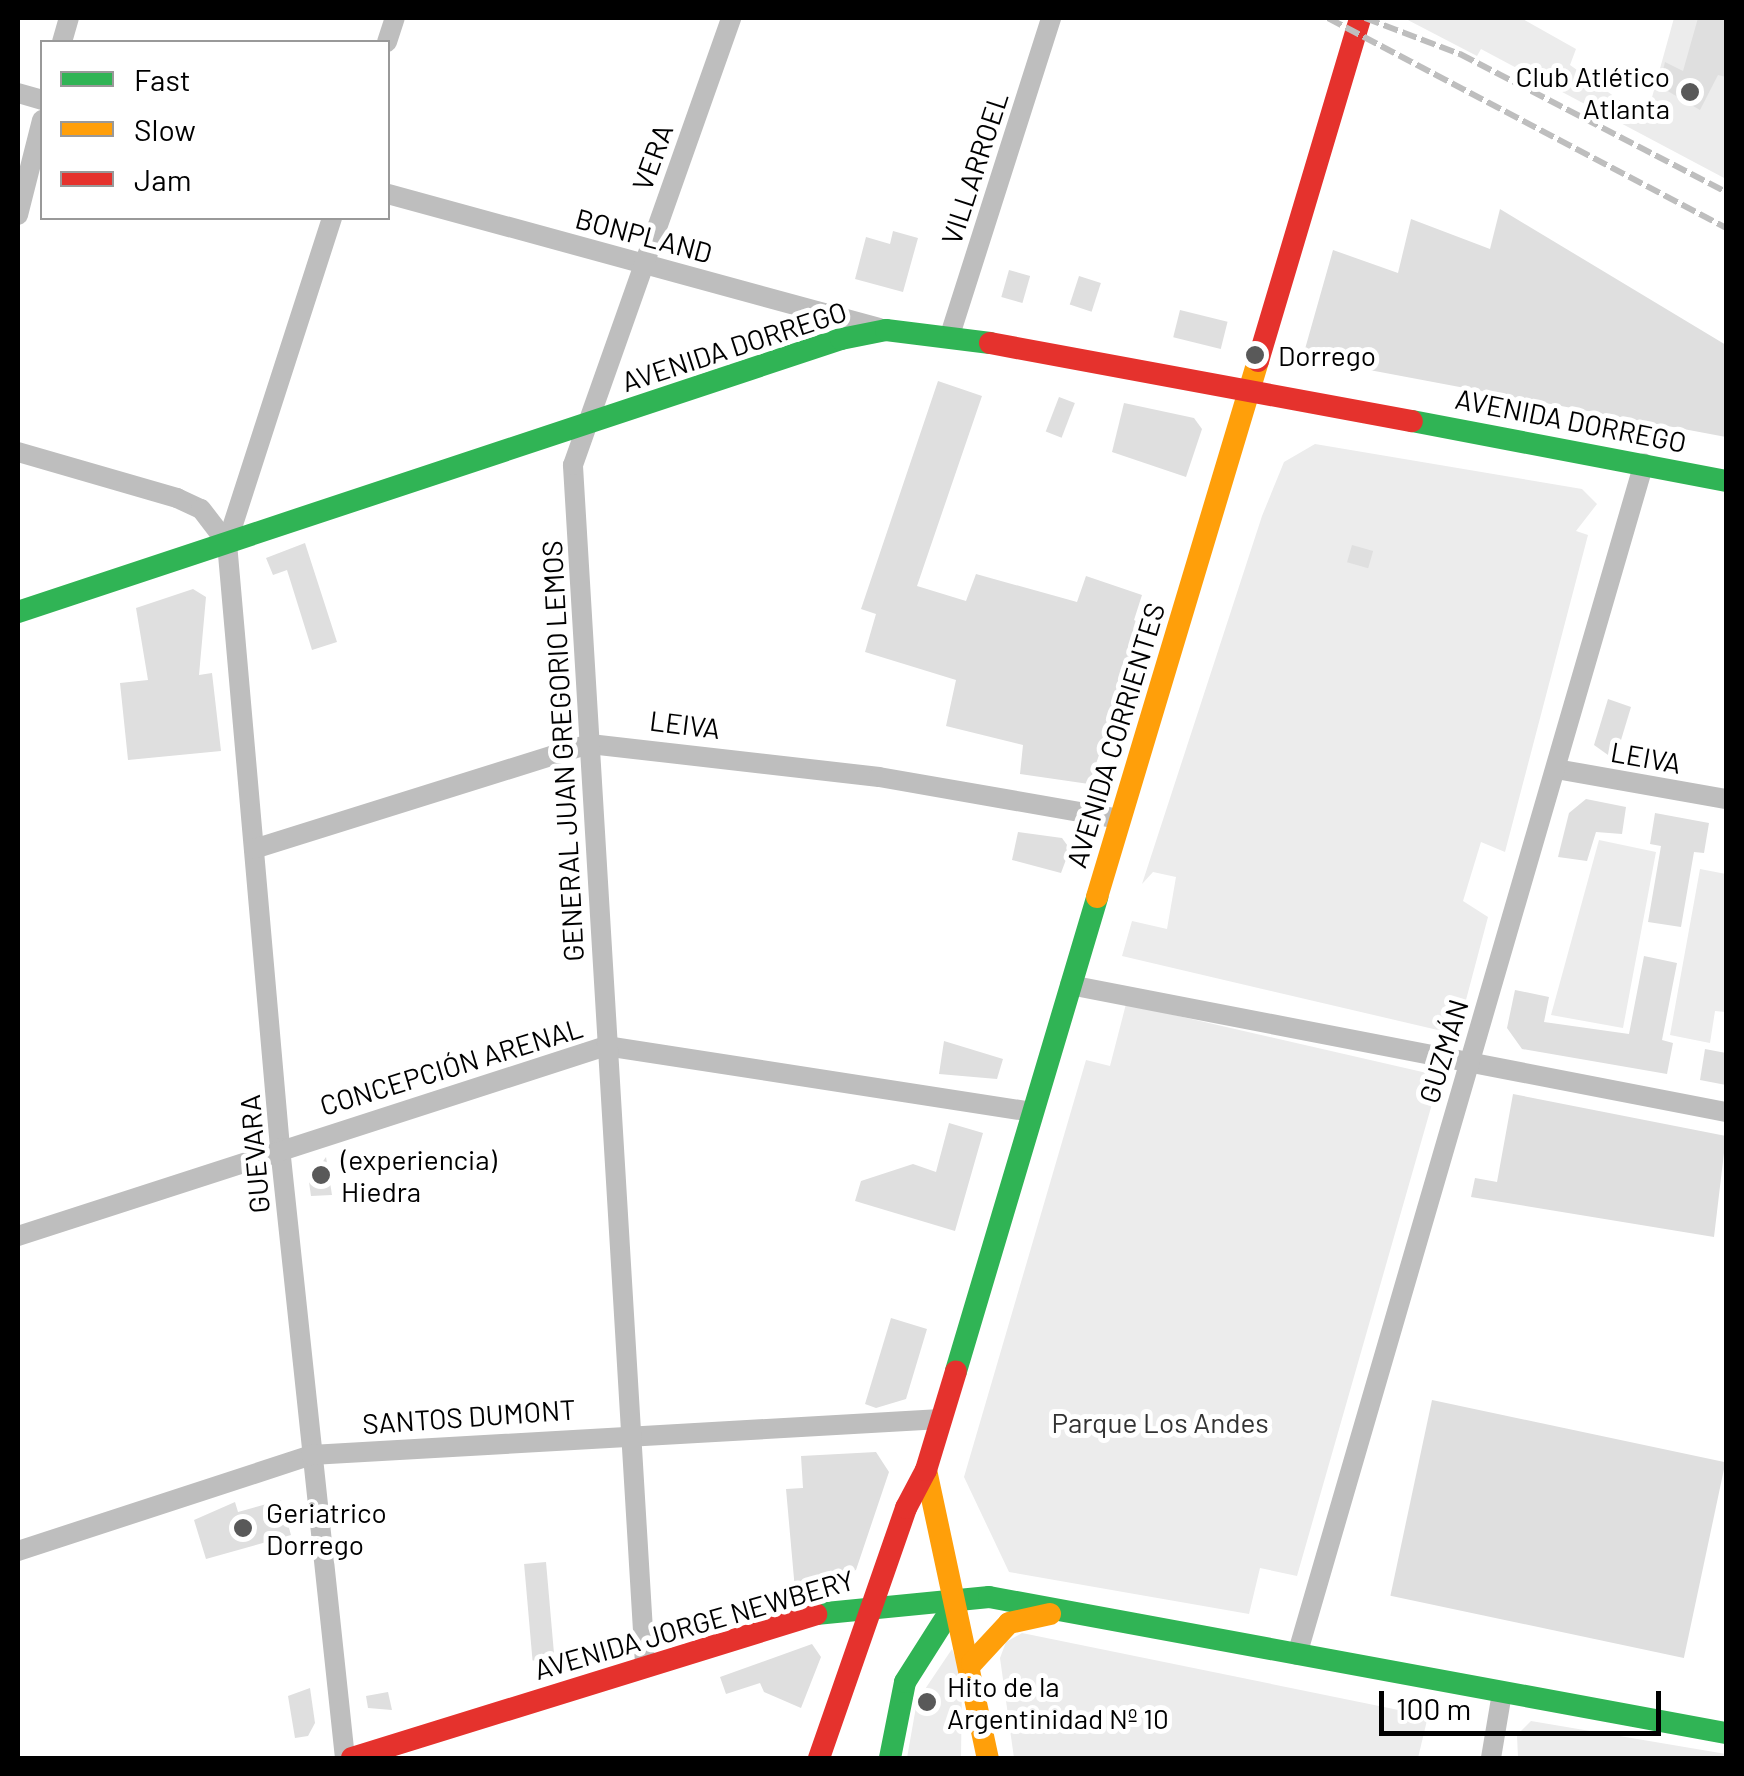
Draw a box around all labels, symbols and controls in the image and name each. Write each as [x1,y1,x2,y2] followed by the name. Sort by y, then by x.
[40,40,390,220] legend
[1516,59,1670,125] place label: Club Atlético Atlanta
[134,61,191,97] text: Fast
[1679,81,1701,103] marker: Club Atlético Atlanta
[934,88,1014,248] street label: VILLARROEL
[134,111,196,147] text: Slow
[625,119,679,195] street label: VERA
[134,161,191,197] text: Jam
[572,201,716,269] street label: BONPLAND
[617,294,851,398] street label: AVENIDA DORREGO
[1278,338,1376,372] place label: Dorrego
[1242,342,1268,368] marker: Dorrego
[1453,381,1689,459] street label: AVENIDA DORREGO
[534,540,590,962] street label: GENERAL JUAN GREGORIO LEMOS
[1059,599,1171,871] street label: AVENIDA CORRIENTES
[648,703,722,745] street label: LEIVA
[1608,734,1684,780] street label: LEIVA
[1411,995,1475,1107] street label: GUZMÁN
[316,1010,586,1122] street label: CONCEPCIÓN ARENAL
[232,1093,276,1215] street label: GUEVARA
[341,1142,497,1208] place label: (experiencia) Hiedra
[310,1164,332,1186] marker: (experiencia) Hiedra
[361,1392,577,1440] street label: SANTOS DUMONT
[1051,1405,1269,1439] park label: Parque Los Andes
[266,1495,387,1561] place label: Geriatrico Dorrego
[230,1515,256,1541] marker: Geriatrico Dorrego
[530,1562,858,1686] street label: AVENIDA JORGE NEWBERY
[947,1669,1169,1735] place label: Hito de la Argentinidad Nº 10
[1384,1671,1666,1733] scale bar
[1396,1690,1471,1726] text: 100 m
[916,1691,938,1713] marker: Hito de la Argentinidad Nº 10

